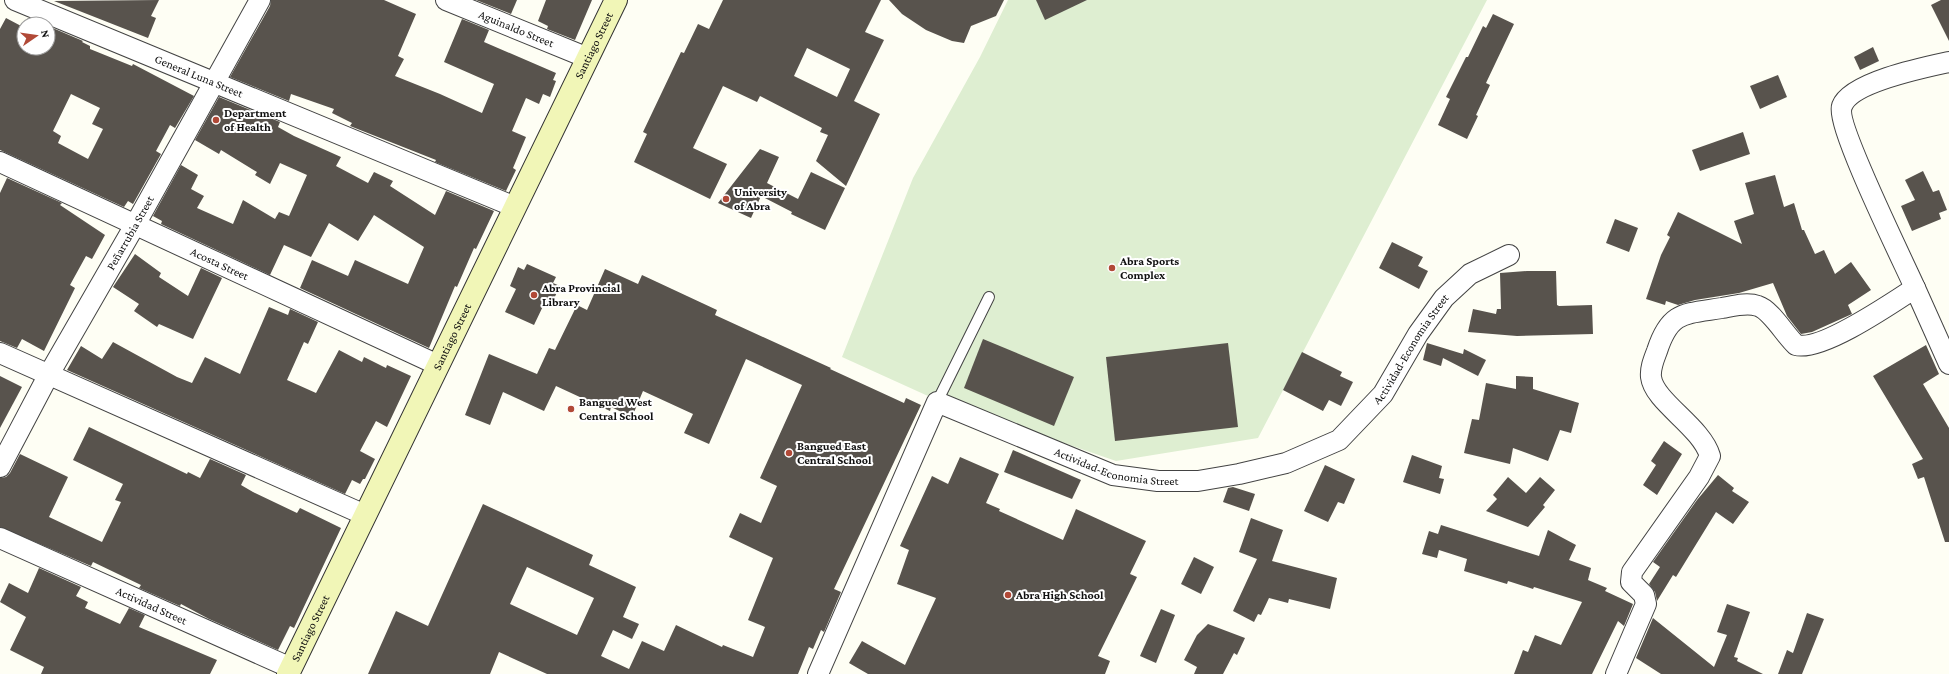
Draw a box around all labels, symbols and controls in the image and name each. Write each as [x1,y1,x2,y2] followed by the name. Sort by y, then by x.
[477,7,557,51] street label: Aguinaldo Street
[572,9,616,81] street label: Santiago Street
[16,16,56,56] north arrow
[39,29,53,39] text: N
[153,52,246,101] street label: General Luna Street
[224,106,287,134] place label: Department of Health
[211,115,221,125] marker: Department of Health
[734,185,787,213] place label: University of Abra
[104,192,157,273] street label: Peñarrubia Street
[721,194,731,204] marker: University of Abra
[188,244,252,284] street label: Acosta Street
[1119,254,1179,282] place label: Abra Sports Complex
[1107,263,1117,273] marker: Abra Sports Complex
[541,281,621,309] place label: Abra Provincial Library
[529,290,539,300] marker: Abra Provincial Library
[1370,290,1452,407] street label: Actividad-Economia Street
[430,300,475,372] street label: Santiago Street
[579,395,654,423] place label: Bangued West Central School
[566,404,576,414] marker: Bangued West Central School
[797,439,872,467] place label: Bangued East Central School
[1052,444,1180,488] street label: Actividad-Economia Street
[784,448,794,458] marker: Bangued East Central School
[114,584,190,628] street label: Actividad Street
[1015,588,1104,602] place label: Abra High School
[1003,590,1013,600] marker: Abra High School
[288,592,333,664] street label: Santiago Street

